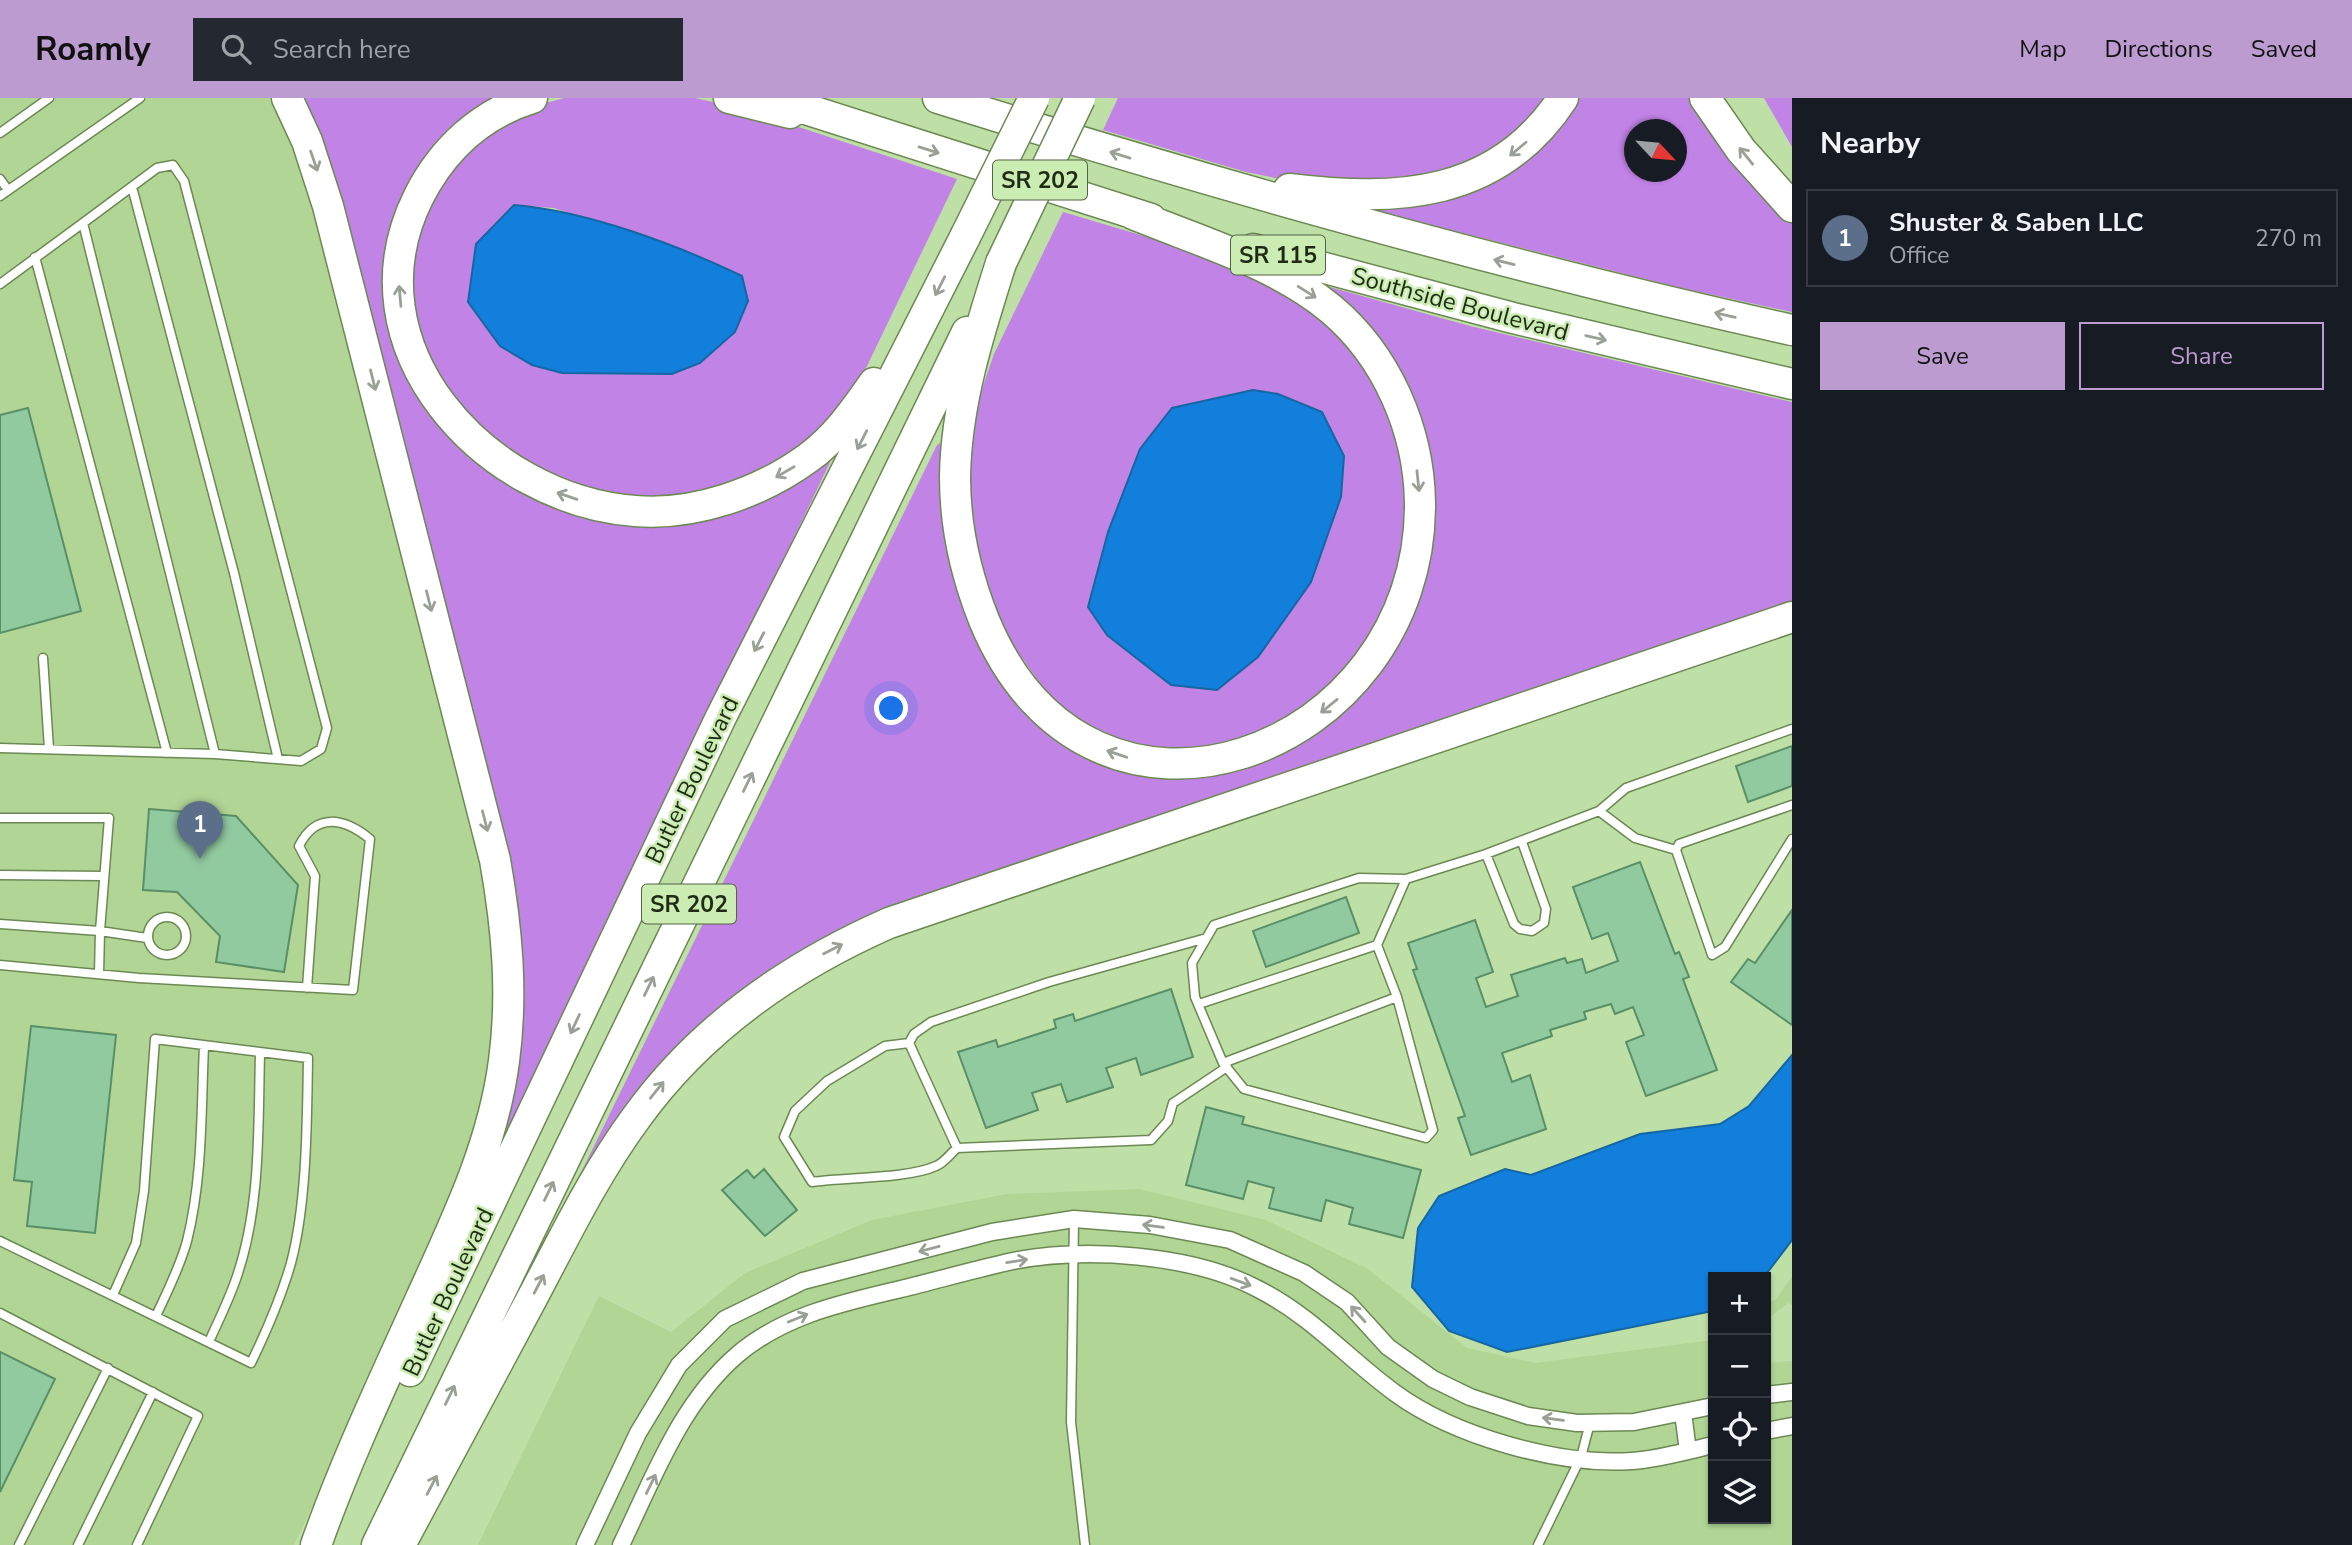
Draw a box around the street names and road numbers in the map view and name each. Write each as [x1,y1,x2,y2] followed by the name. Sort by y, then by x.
[993,160,1087,200] road number: SR 202
[1231,236,1325,274] road number: SR 115
[1348,260,1572,348] street label: Southside Boulevard
[638,691,746,869] street label: Butler Boulevard
[642,884,736,924] road number: SR 202
[395,1203,501,1381] street label: Butler Boulevard

